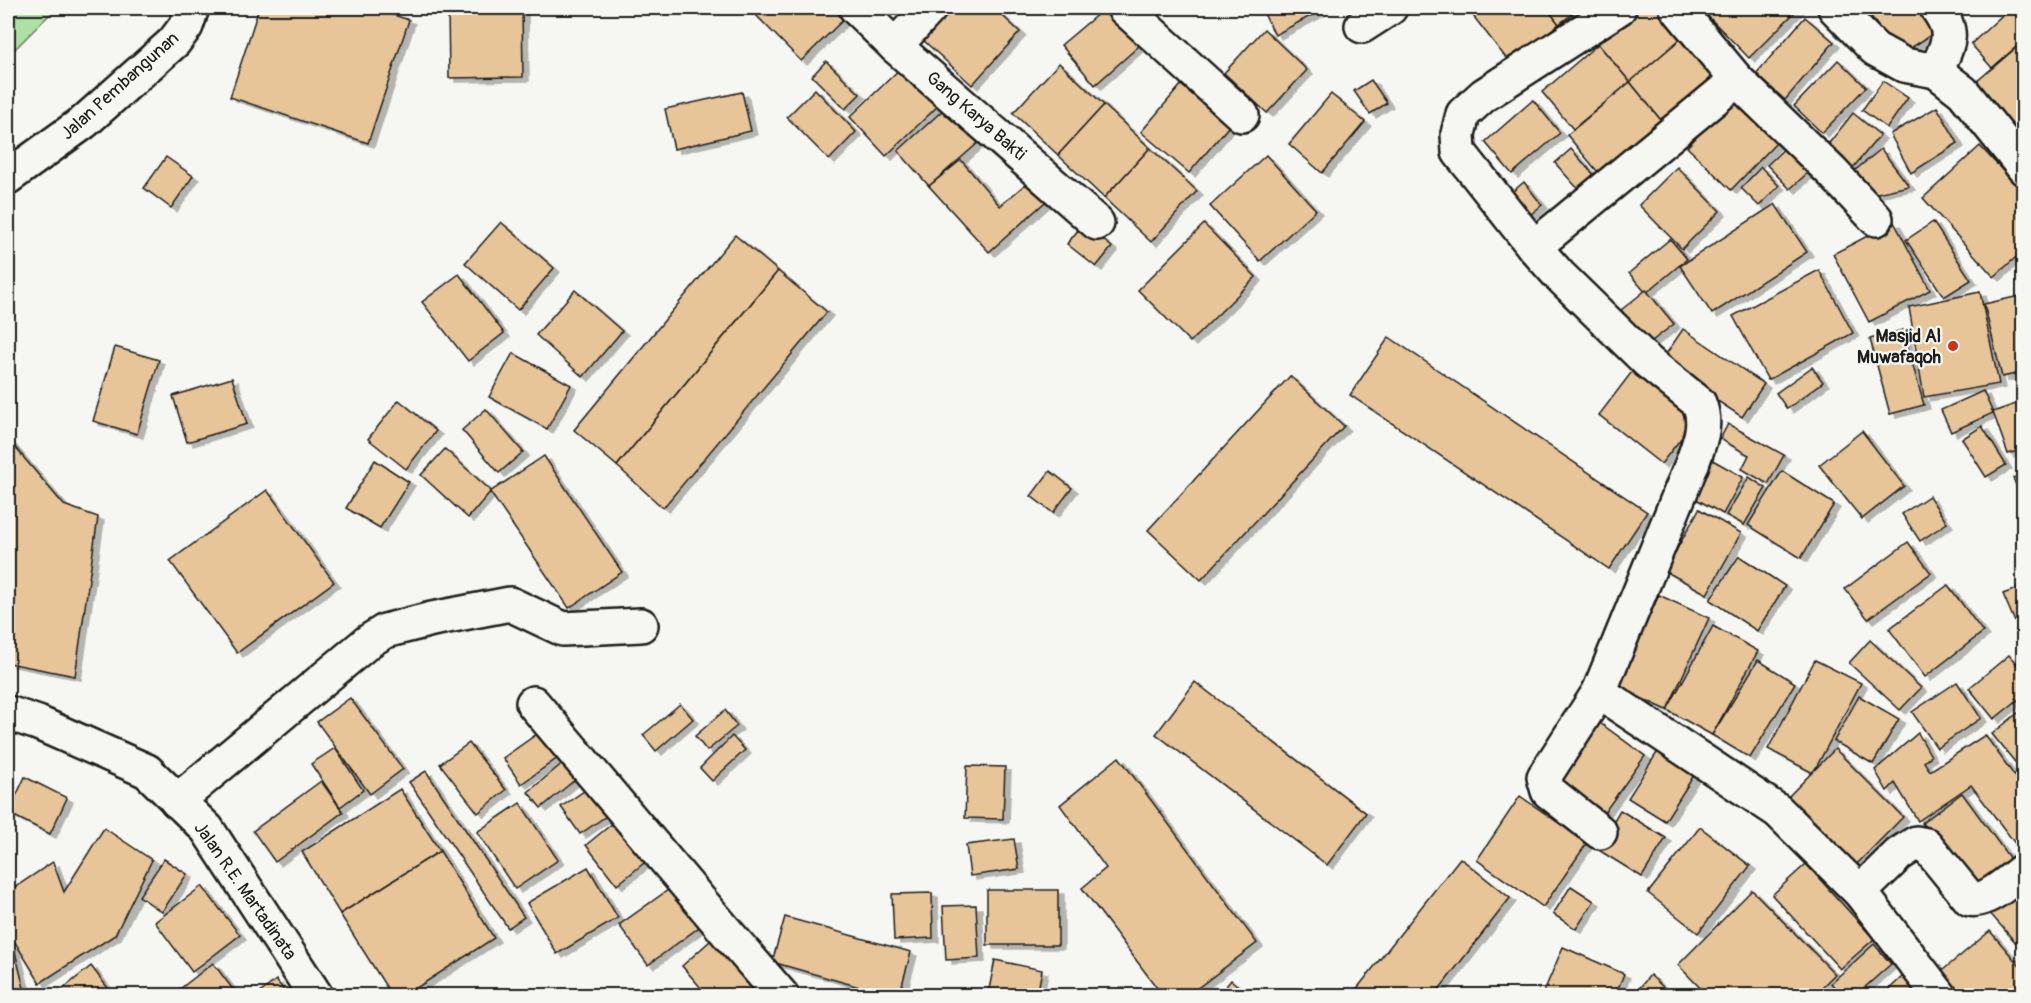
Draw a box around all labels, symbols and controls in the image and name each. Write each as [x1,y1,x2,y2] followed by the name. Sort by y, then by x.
[56,27,184,145] street label: Jalan Pembangunan
[921,66,1031,166] street label: Gang Karya Bakti
[1857,325,1942,369] place label: Masjid Al Muwafaqoh
[1946,339,1960,353] marker: Masjid Al Muwafaqoh
[189,817,301,965] street label: Jalan R.E. Martadinata

